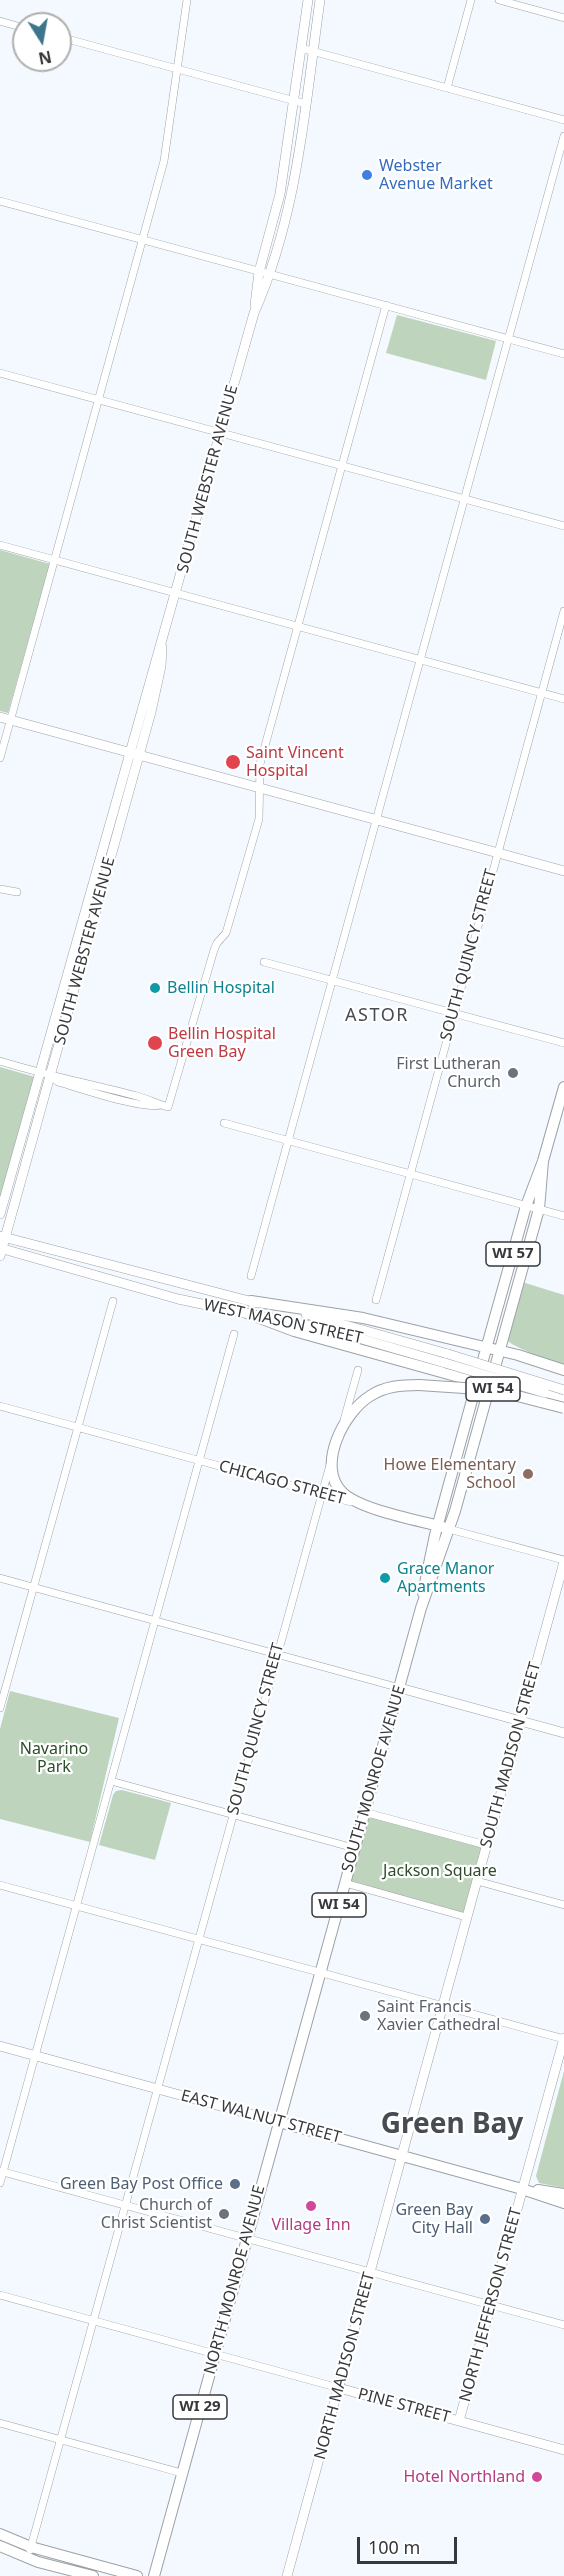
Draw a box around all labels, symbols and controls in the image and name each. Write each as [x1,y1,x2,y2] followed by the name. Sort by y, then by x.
[12,12,72,72] north arrow
[37,46,54,70] text: N
[379,156,493,194] place label: Webster Avenue Market
[360,168,374,182] marker: Webster Avenue Market
[174,383,242,575] street label: SOUTH WEBSTER AVENUE
[246,743,344,781] place label: Saint Vincent Hospital
[224,753,242,771] marker: Saint Vincent Hospital
[51,855,119,1047] street label: SOUTH WEBSTER AVENUE
[437,867,501,1043] street label: SOUTH QUINCY STREET
[167,978,275,998] place label: Bellin Hospital
[148,981,162,995] marker: Bellin Hospital
[345,1005,409,1027] district label: ASTOR
[168,1024,276,1062] place label: Bellin Hospital Green Bay
[146,1034,164,1052] marker: Bellin Hospital Green Bay
[396,1054,501,1092] place label: First Lutheran Church
[506,1066,520,1080] marker: First Lutheran Church
[486,1242,540,1266] road number: WI 57
[202,1296,364,1348] street label: WEST MASON STREET
[466,1377,520,1401] road number: WI 54
[384,1455,516,1493] place label: Howe Elementary School
[217,1457,347,1509] street label: CHICAGO STREET
[521,1467,535,1481] marker: Howe Elementary School
[397,1559,494,1597] place label: Grace Manor Apartments
[378,1571,392,1585] marker: Grace Manor Apartments
[224,1641,288,1817] street label: SOUTH QUINCY STREET
[477,1660,545,1850] street label: SOUTH MADISON STREET
[338,1683,410,1875] street label: SOUTH MONROE AVENUE
[20,1739,88,1777] park label: Navarino Park
[383,1861,497,1881] park label: Jackson Square
[312,1893,366,1917] road number: WI 54
[377,1997,500,2035] place label: Saint Francis Xavier Cathedral
[358,2009,372,2023] marker: Saint Francis Xavier Cathedral
[179,2086,343,2148] street label: EAST WALNUT STREET
[381,2108,523,2142] district label: Green Bay
[60,2174,223,2194] place label: Green Bay Post Office
[228,2177,242,2191] marker: Green Bay Post Office
[200,2183,270,2377] street label: NORTH MONROE AVENUE
[101,2195,212,2233] place label: Church of Christ Scientist
[304,2199,318,2213] marker: Village Inn
[395,2200,473,2238] place label: Green Bay City Hall
[456,2206,526,2404] street label: NORTH JEFFERSON STREET
[217,2207,231,2221] marker: Church of Christ Scientist
[478,2212,492,2226] marker: Green Bay City Hall
[271,2215,351,2235] place label: Village Inn
[311,2270,379,2462] street label: NORTH MADISON STREET
[356,2384,452,2428] street label: PINE STREET
[173,2395,227,2419] road number: WI 29
[403,2467,525,2487] place label: Hotel Northland
[530,2470,544,2484] marker: Hotel Northland
[360,2525,460,2563] scale bar
[368,2535,420,2559] text: 100 m

